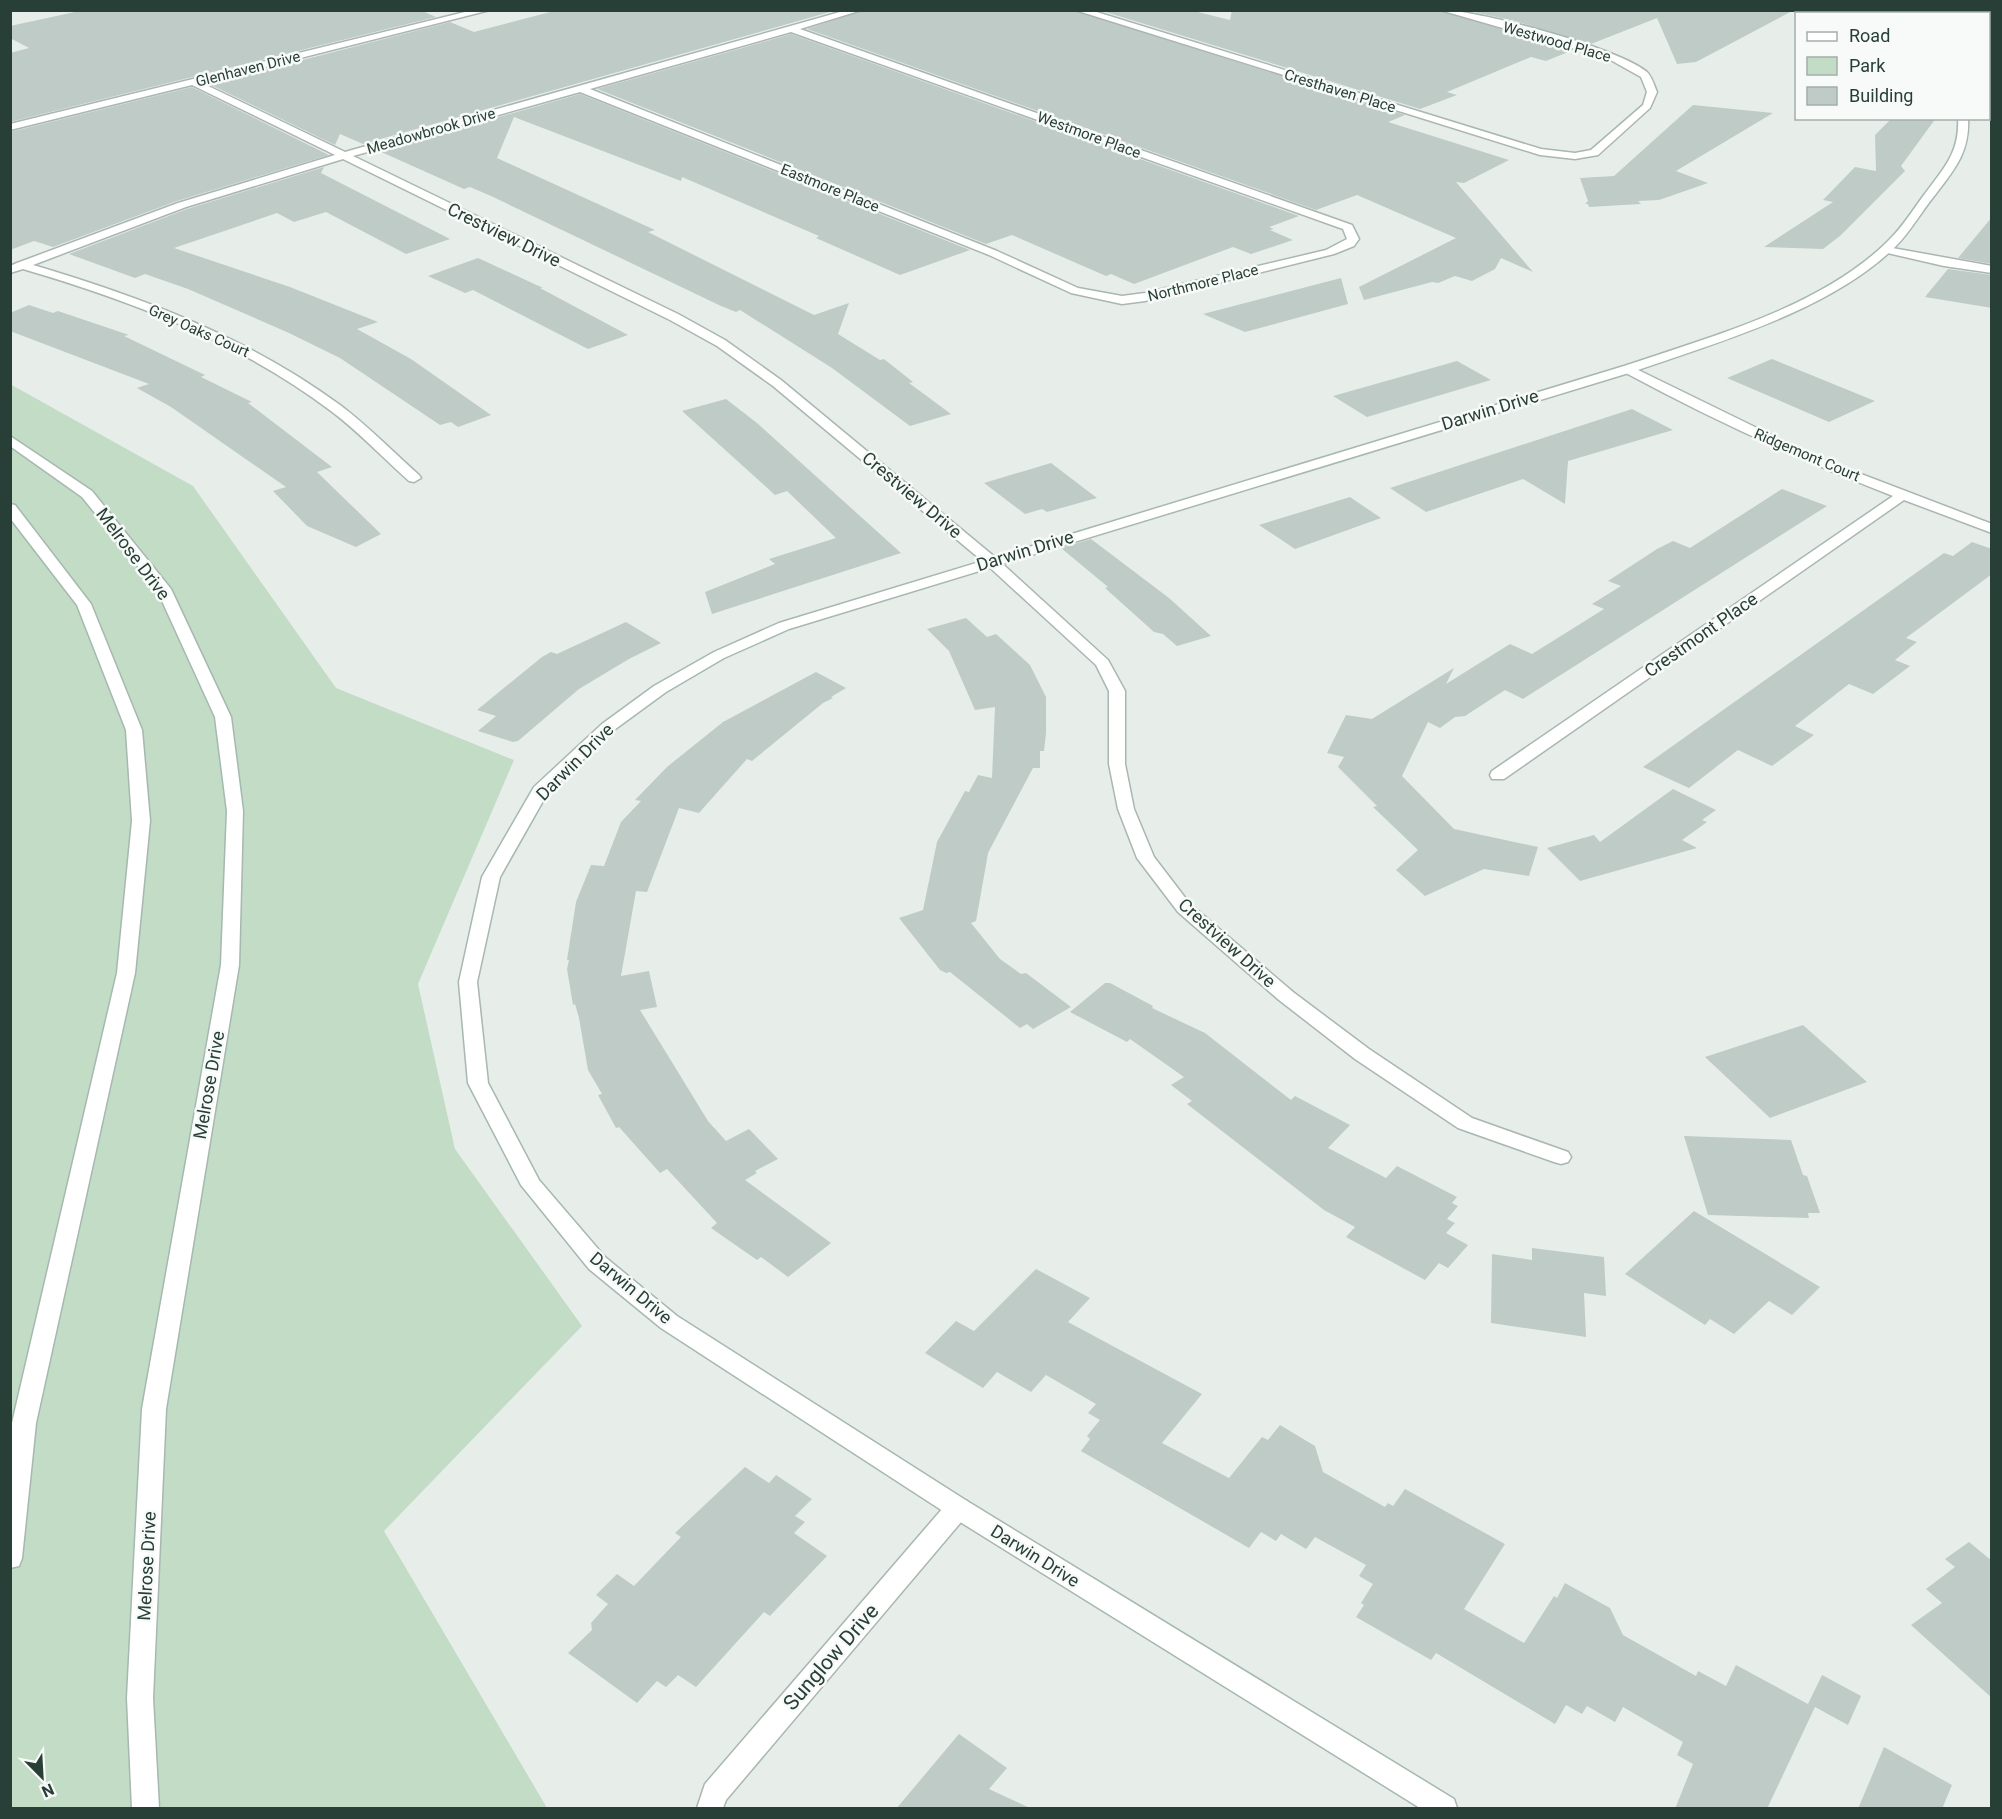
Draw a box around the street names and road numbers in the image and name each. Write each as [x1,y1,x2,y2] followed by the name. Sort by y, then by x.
[1501,18,1613,66] street label: Westwood Place
[194,47,302,91] street label: Glenhaven Drive
[1282,65,1398,117] street label: Cresthaven Place
[365,104,497,158] street label: Meadowbrook Drive
[1035,108,1143,162] street label: Westmore Place
[778,160,882,216] street label: Eastmore Place
[444,198,564,271] street label: Crestview Drive
[1146,261,1260,305] street label: Northmore Place
[146,301,252,361] street label: Grey Oaks Court
[1439,385,1541,434] street label: Darwin Drive
[1751,425,1863,485] street label: Ridgemont Court
[858,447,966,542] street label: Crestview Drive
[92,504,175,604] street label: Melrose Drive
[974,526,1076,575] street label: Darwin Drive
[1640,588,1761,681] street label: Crestmont Place
[532,719,618,805] street label: Darwin Drive
[1174,894,1280,992] street label: Crestview Drive
[189,1029,228,1141] street label: Melrose Drive
[586,1247,677,1328] street label: Darwin Drive
[133,1511,160,1621] street label: Melrose Drive
[987,1520,1083,1591] street label: Darwin Drive
[778,1599,884,1715] street label: Sunglow Drive

